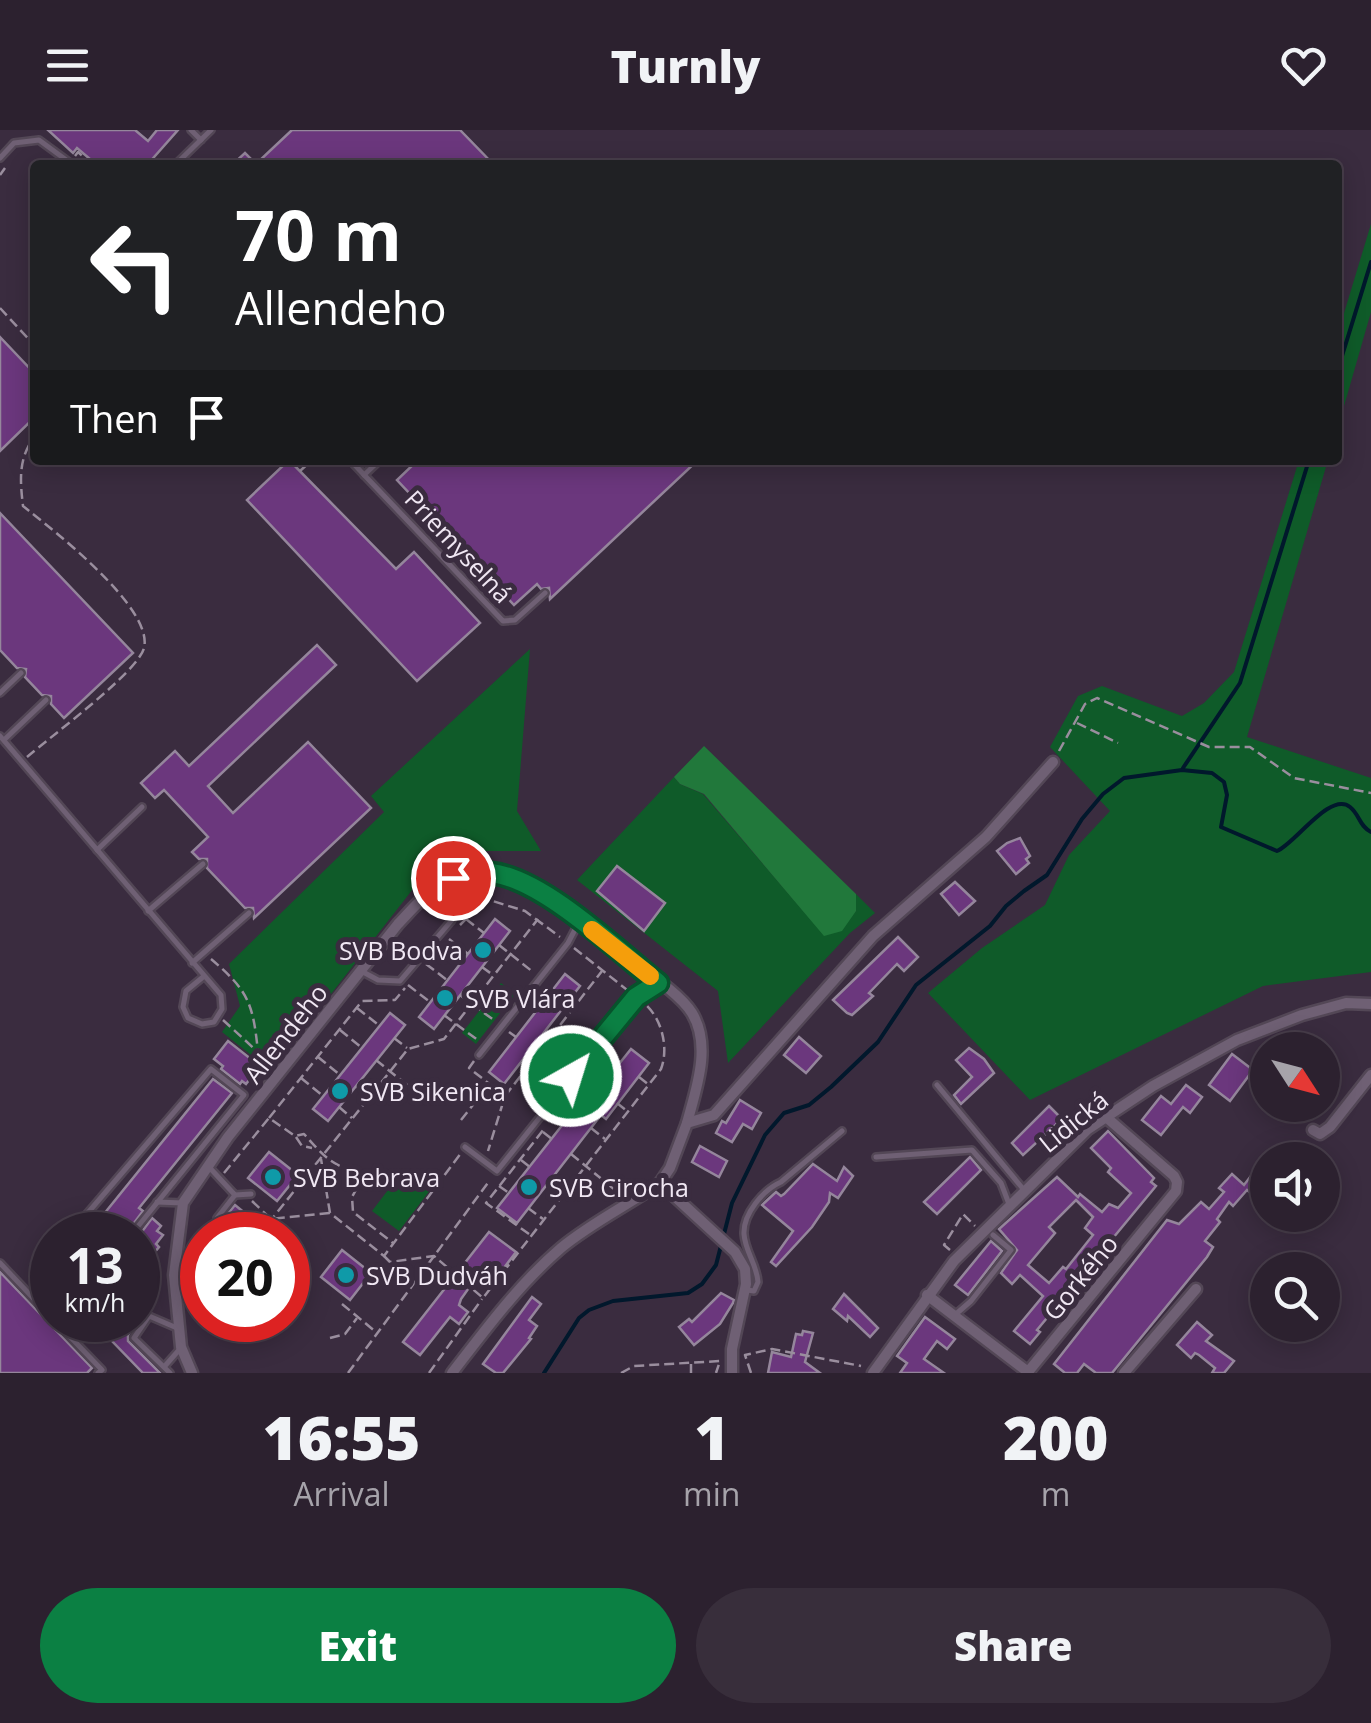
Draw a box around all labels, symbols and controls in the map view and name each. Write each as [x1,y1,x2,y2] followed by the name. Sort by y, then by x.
[611,35,761,96] text: Turnly
[40,38,95,93] icon: menu
[1276,38,1331,93] icon: heart
[235,186,402,282] text: 70 m
[70,200,200,330] icon: left
[235,277,447,338] text: Allendeho
[179,390,234,445] icon: arrive
[70,392,159,444] text: Then
[398,482,520,610] street label: Priemyselná
[411,836,496,921] pin
[426,851,481,906] icon: arrive
[339,933,463,967] place label: SVB Bodva
[472,939,494,961] marker: SVB Bodva
[235,976,335,1090] street label: Allendeho
[465,981,575,1015] place label: SVB Vlára
[434,987,456,1009] marker: SVB Vlára
[519,1024,623,1128] position arrow
[1250,1032,1340,1122] north arrow
[1250,1032,1340,1342] map controls
[360,1074,506,1108] place label: SVB Sikenica
[329,1080,351,1102] marker: SVB Sikenica
[1031,1083,1115,1159] street label: Lidická
[1250,1142,1340,1232] button: sound
[293,1160,440,1194] place label: SVB Bebrava
[262,1166,284,1188] marker: SVB Bebrava
[549,1170,689,1204] place label: SVB Cirocha
[518,1176,540,1198] marker: SVB Cirocha
[180,1212,310,1342] speed limit sign: 20
[1035,1227,1125,1327] street label: Gorkého
[66,1231,124,1299] text: 13
[1250,1252,1340,1342] button: search
[366,1258,508,1292] place label: SVB Dudváh
[335,1264,357,1286] marker: SVB Dudváh
[65,1285,125,1319] text: km/h
[263,1396,421,1478] text: 16:55
[694,1396,729,1478] text: 1
[1003,1396,1108,1478] text: 200
[293,1472,390,1515] text: Arrival
[683,1472,740,1515] text: min
[1041,1472,1070,1515] text: m
[40,1588,676,1703] button: Exit
[696,1588,1331,1703] button: Share

